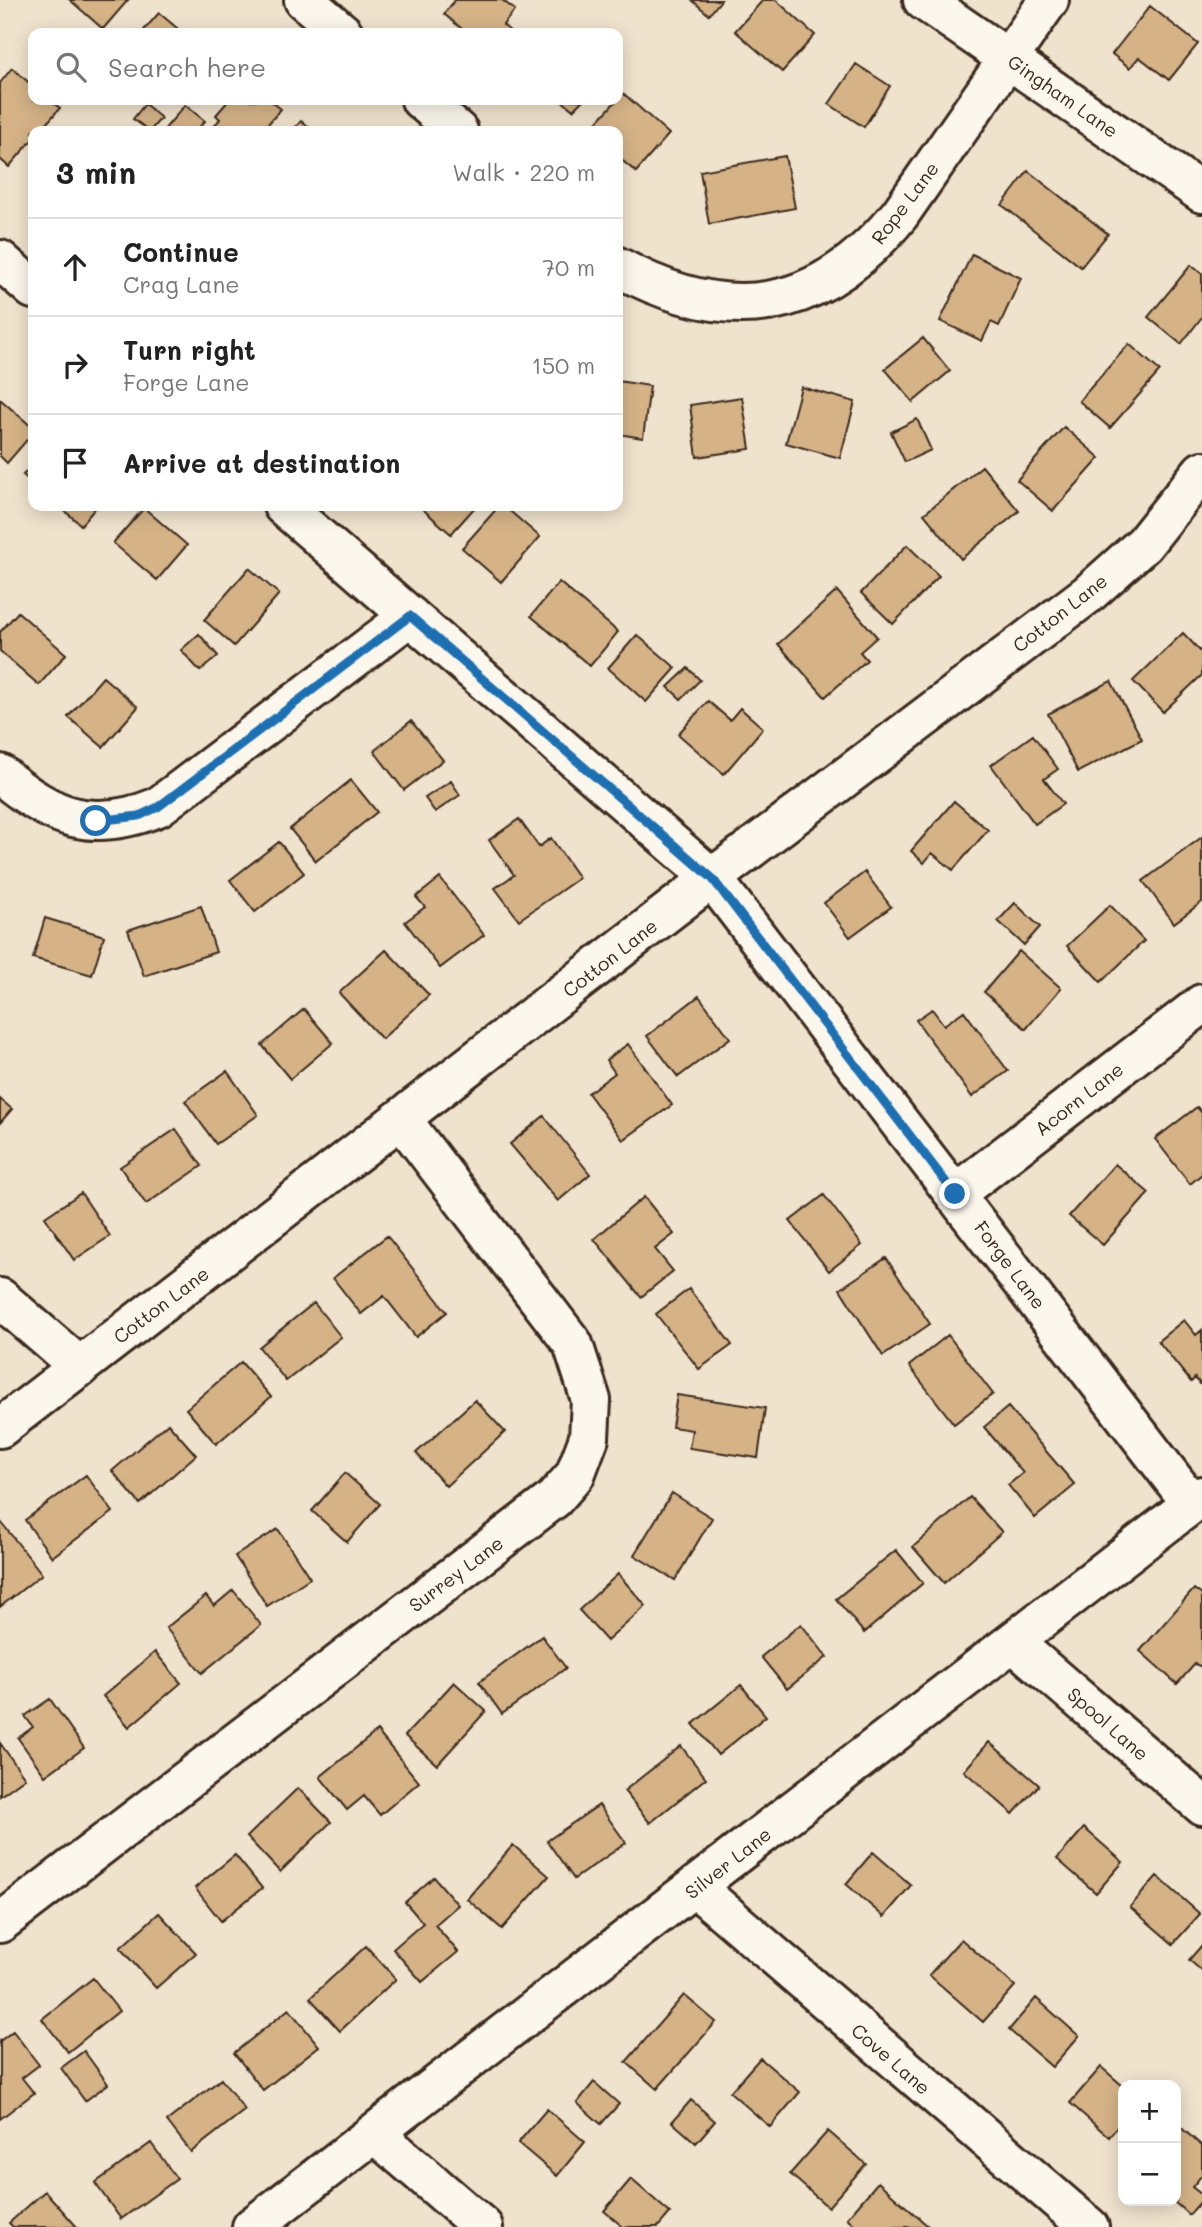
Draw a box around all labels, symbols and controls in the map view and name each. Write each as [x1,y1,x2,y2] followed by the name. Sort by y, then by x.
[28,28,623,105] search box
[52,48,90,86] icon: search
[1003,48,1123,143] street label: Gingham Lane
[108,50,266,84] text: Search here
[56,152,136,192] text: 3 min
[865,156,944,249] street label: Rope Lane
[452,157,595,187] text: Walk · 220 m
[123,235,239,269] text: Continue
[56,248,94,286] icon: ahead
[542,252,595,282] text: 70 m
[123,269,239,299] text: Crag Lane
[123,333,256,367] text: Turn right
[56,346,94,384] icon: right
[531,350,595,380] text: 150 m
[123,367,249,397] text: Forge Lane
[56,444,94,482] icon: arrive
[123,446,400,480] text: Arrive at destination
[1007,568,1112,657] street label: Cotton Lane
[80,805,111,836] route start
[557,913,662,1002] street label: Cotton Lane
[1029,1056,1128,1141] street label: Acorn Lane
[939,1178,970,1209] route end
[969,1215,1052,1314] street label: Forge Lane
[108,1260,214,1349] street label: Cotton Lane
[403,1530,508,1617] street label: Surrey Lane
[1062,1681,1154,1766] street label: Spool Lane
[679,1821,776,1904] street label: Silver Lane
[847,2017,936,2100] street label: Cove Lane
[1118,2080,1181,2206] map controls
[1118,2080,1181,2143] button: +
[1118,2143,1181,2206] button: −

